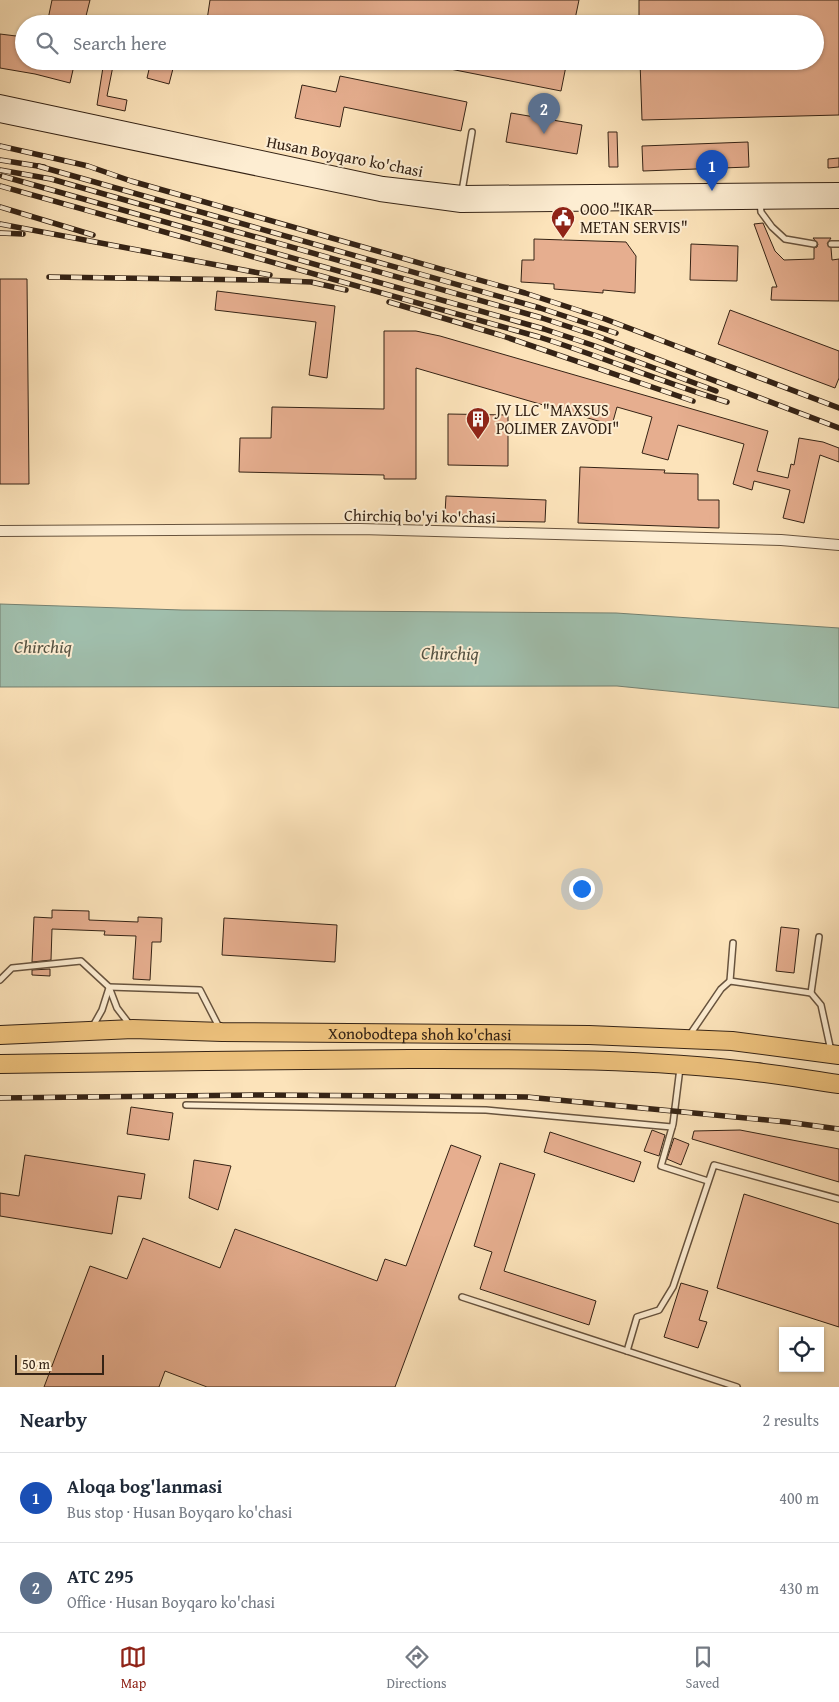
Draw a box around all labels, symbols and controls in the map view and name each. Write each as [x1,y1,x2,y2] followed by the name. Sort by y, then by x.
[15,15,824,70] search box
[33,29,61,57] icon: search
[73,29,167,57] text: Search here
[528,93,560,134] pin: 2
[265,129,426,183] street label: Husan Boyqaro ko'chasi
[696,150,728,191] pin: 1
[580,197,688,239] place label: OOO "IKAR METAN SERVIS"
[550,205,576,239] public building icon: OOO "IKAR METAN SERVIS"
[494,398,619,440] place label: JV LLC "MAXSUS POLIMER ZAVODI"
[465,406,491,440] building icon: JV LLC "MAXSUS POLIMER ZAVODI"
[344,503,497,529] street label: Chirchiq bo'yi ko'chasi
[14,633,73,660] water label: Chirchiq
[421,639,480,667] water label: Chirchiq
[569,876,595,902] your location
[328,1021,512,1046] street label: Xonobodtepa shoh ko'chasi
[779,1327,824,1372] map controls
[779,1327,824,1372] button: locate
[15,1352,104,1375] scale bar
[22,1354,50,1374] text: 50 m
[20,1404,87,1435] text: Nearby
[762,1408,819,1432] text: 2 results
[67,1472,222,1500] text: Aloqa bog'lanmasi
[32,1486,40,1510] text: 1
[779,1486,819,1510] text: 400 m
[67,1500,292,1524] text: Bus stop · Husan Boyqaro ko'chasi
[67,1562,134,1590] text: ATC 295
[32,1576,40,1600] text: 2
[779,1576,819,1600] text: 430 m
[67,1590,275,1614] text: Office · Husan Boyqaro ko'chasi
[119,1643,147,1693] tab: Map
[386,1643,447,1693] tab: Directions
[686,1643,720,1693] tab: Saved

